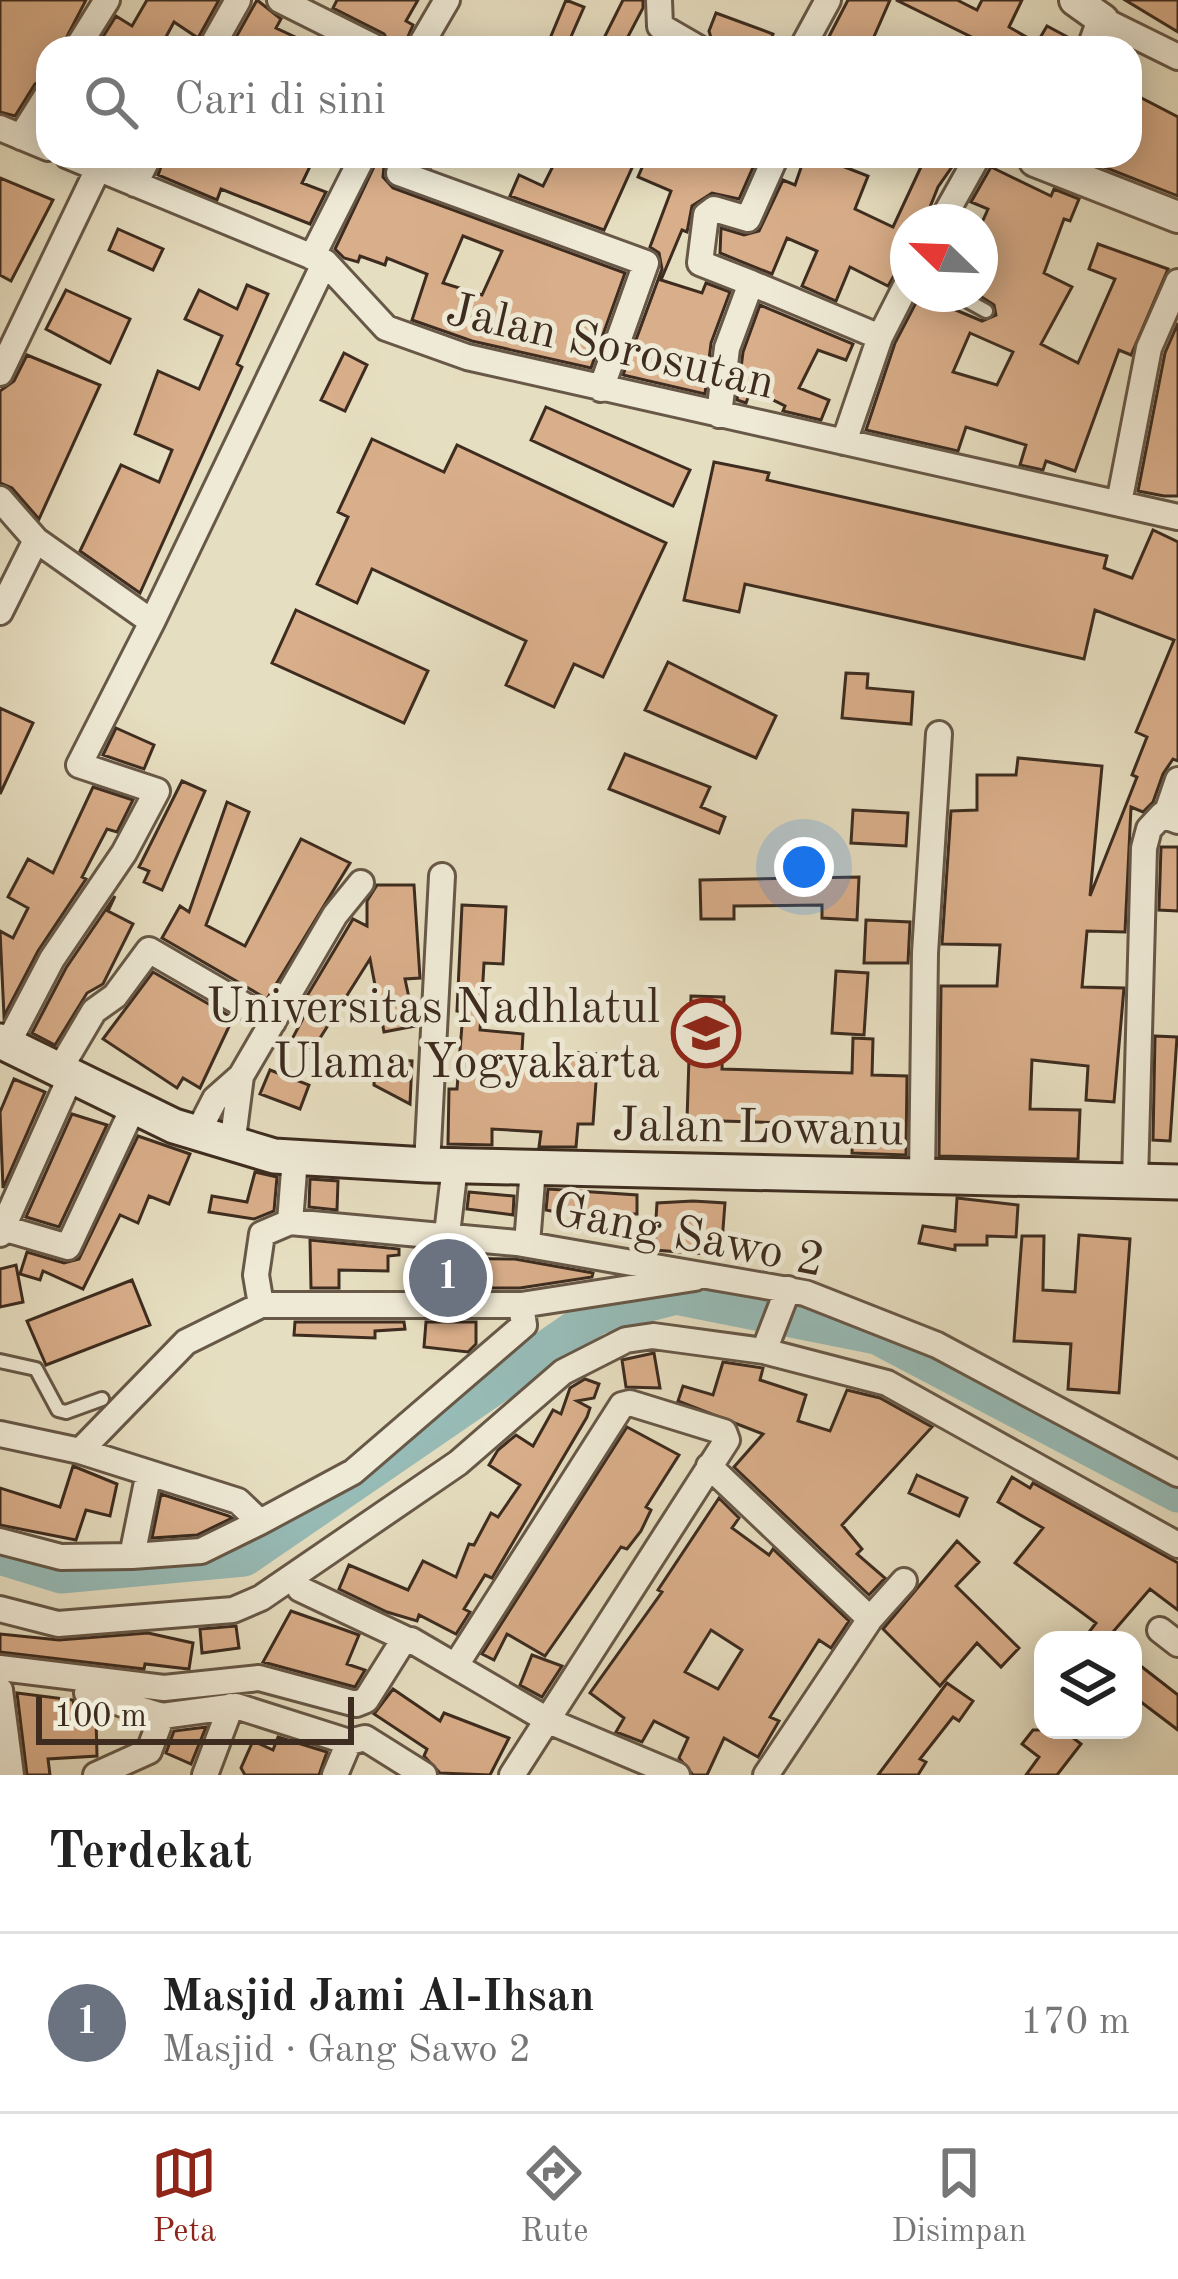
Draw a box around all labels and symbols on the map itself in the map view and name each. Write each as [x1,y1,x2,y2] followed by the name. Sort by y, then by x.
[890,204,998,312] north arrow
[441,287,779,409] street label: Jalan Sorosutan
[774,837,834,897] your location
[206,985,660,1088] place label: Universitas Nadhlatul Ulama Yogyakarta
[671,998,741,1068] school or university icon: Universitas Nadhlatul Ulama Yogyakarta
[612,1102,904,1156] street label: Jalan Lowanu
[548,1187,828,1287] street label: Gang Sawo 2
[409,1233,487,1323] pin: 1
[36,1691,354,1744] scale bar

